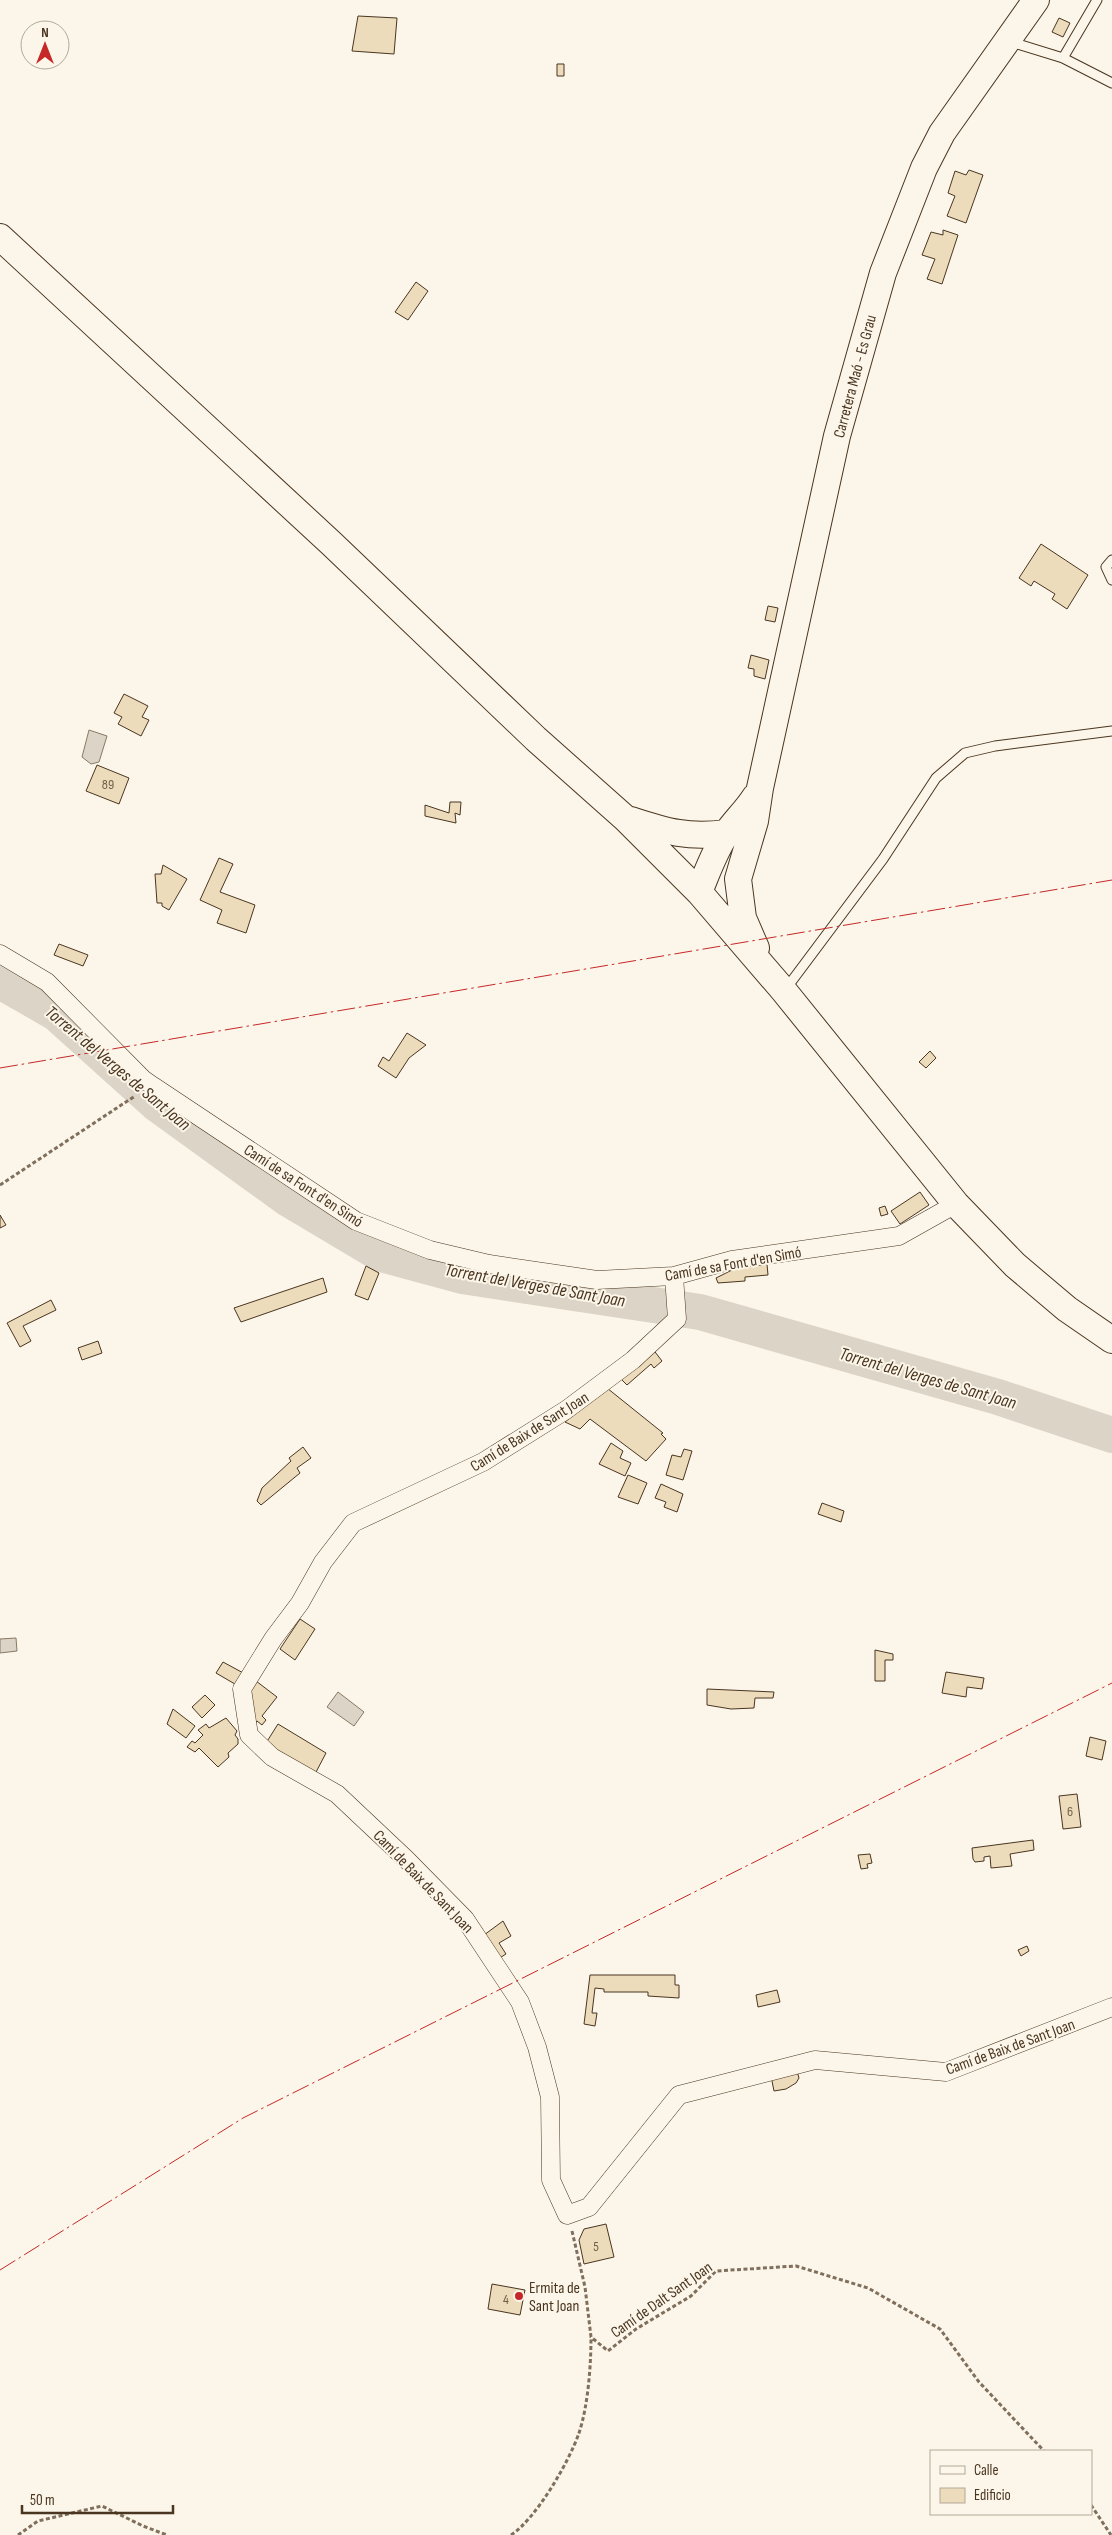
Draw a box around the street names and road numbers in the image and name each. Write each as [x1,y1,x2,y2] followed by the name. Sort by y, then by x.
[830,313,881,440] street label: Carretera Maó - Es Grau
[240,1141,366,1232] street label: Camí de sa Font d'en Simó
[664,1243,803,1286] street label: Camí de sa Font d'en Simó
[467,1388,592,1476] street label: Camí de Baix de Sant Joan
[369,1827,477,1938] street label: Camí de Baix de Sant Joan
[943,2015,1078,2080] street label: Camí de Baix de Sant Joan
[607,2258,716,2342] street label: Camí de Dalt Sant Joan

